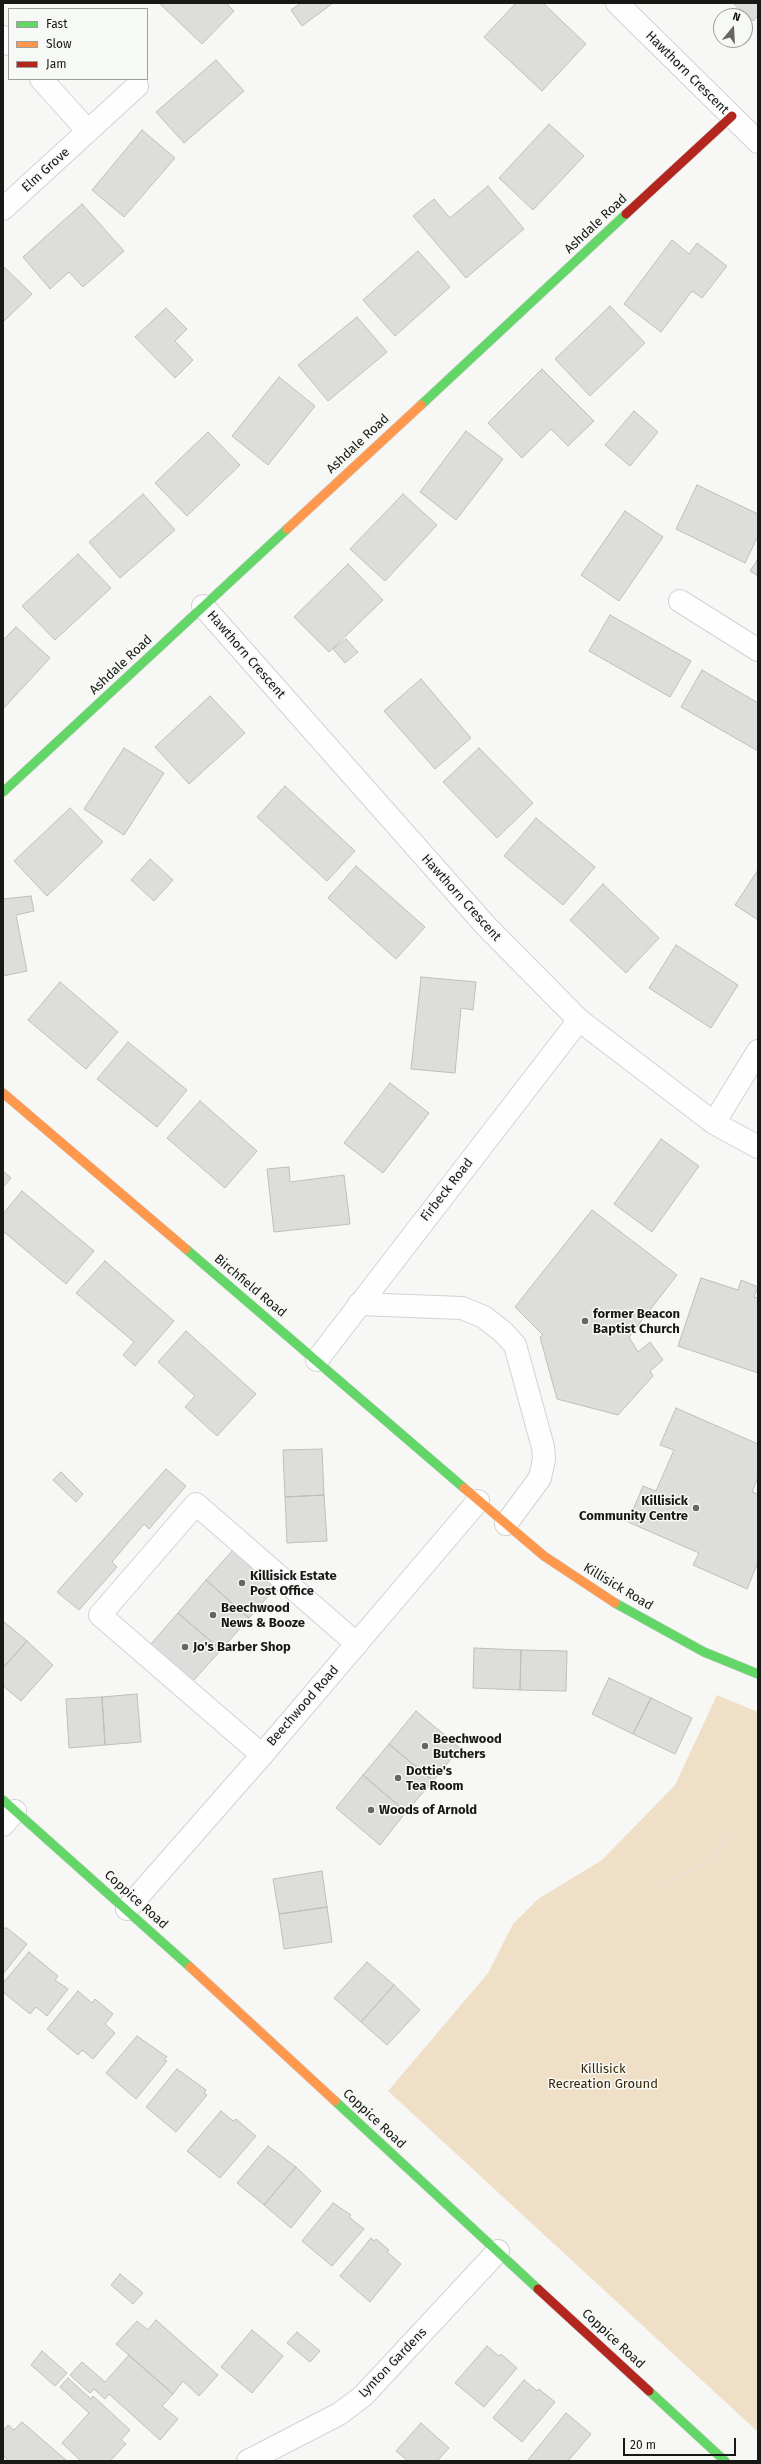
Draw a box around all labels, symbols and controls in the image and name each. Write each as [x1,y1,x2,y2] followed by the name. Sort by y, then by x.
[8,8,148,80] legend
[713,8,753,48] north arrow
[731,10,742,24] text: N
[46,17,68,31] text: Fast
[642,28,732,118] street label: Hawthorn Crescent
[46,37,72,51] text: Slow
[46,57,66,71] text: Jam
[19,144,73,196] street label: Elm Grove
[561,191,631,257] street label: Ashdale Road
[323,411,393,477] street label: Ashdale Road
[204,608,288,702] street label: Hawthorn Crescent
[86,632,156,698] street label: Ashdale Road
[418,851,504,945] street label: Hawthorn Crescent
[418,1155,476,1225] street label: Firbeck Road
[211,1251,289,1321] street label: Birchfield Road
[593,1306,680,1337] place label: former Beacon Baptist Church
[580,1316,590,1326] marker: former Beacon Baptist Church
[579,1493,688,1524] place label: Killisick Community Centre
[691,1503,701,1513] marker: Killisick Community Centre
[580,1560,656,1614] street label: Killisick Road
[250,1568,337,1599] place label: Killisick Estate Post Office
[237,1578,247,1588] marker: Killisick Estate Post Office
[221,1600,305,1631] place label: Beechwood News & Booze
[208,1610,218,1620] marker: Beechwood News & Booze
[193,1639,291,1655] place label: Jo's Barber Shop
[180,1642,190,1652] marker: Jo's Barber Shop
[264,1663,342,1749] street label: Beechwood Road
[433,1731,502,1762] place label: Beechwood Butchers
[420,1741,430,1751] marker: Beechwood Butchers
[406,1763,464,1794] place label: Dottie's Tea Room
[393,1773,403,1783] marker: Dottie's Tea Room
[379,1802,477,1818] place label: Woods of Arnold
[366,1805,376,1815] marker: Woods of Arnold
[101,1867,171,1933] street label: Coppice Road
[548,2061,658,2092] park label: Killisick Recreation Ground
[339,2086,409,2152] street label: Coppice Road
[578,2306,648,2372] street label: Coppice Road
[356,2325,430,2401] street label: Lynton Gardens
[625,2430,738,2456] scale bar
[630,2438,656,2452] text: 20 m

